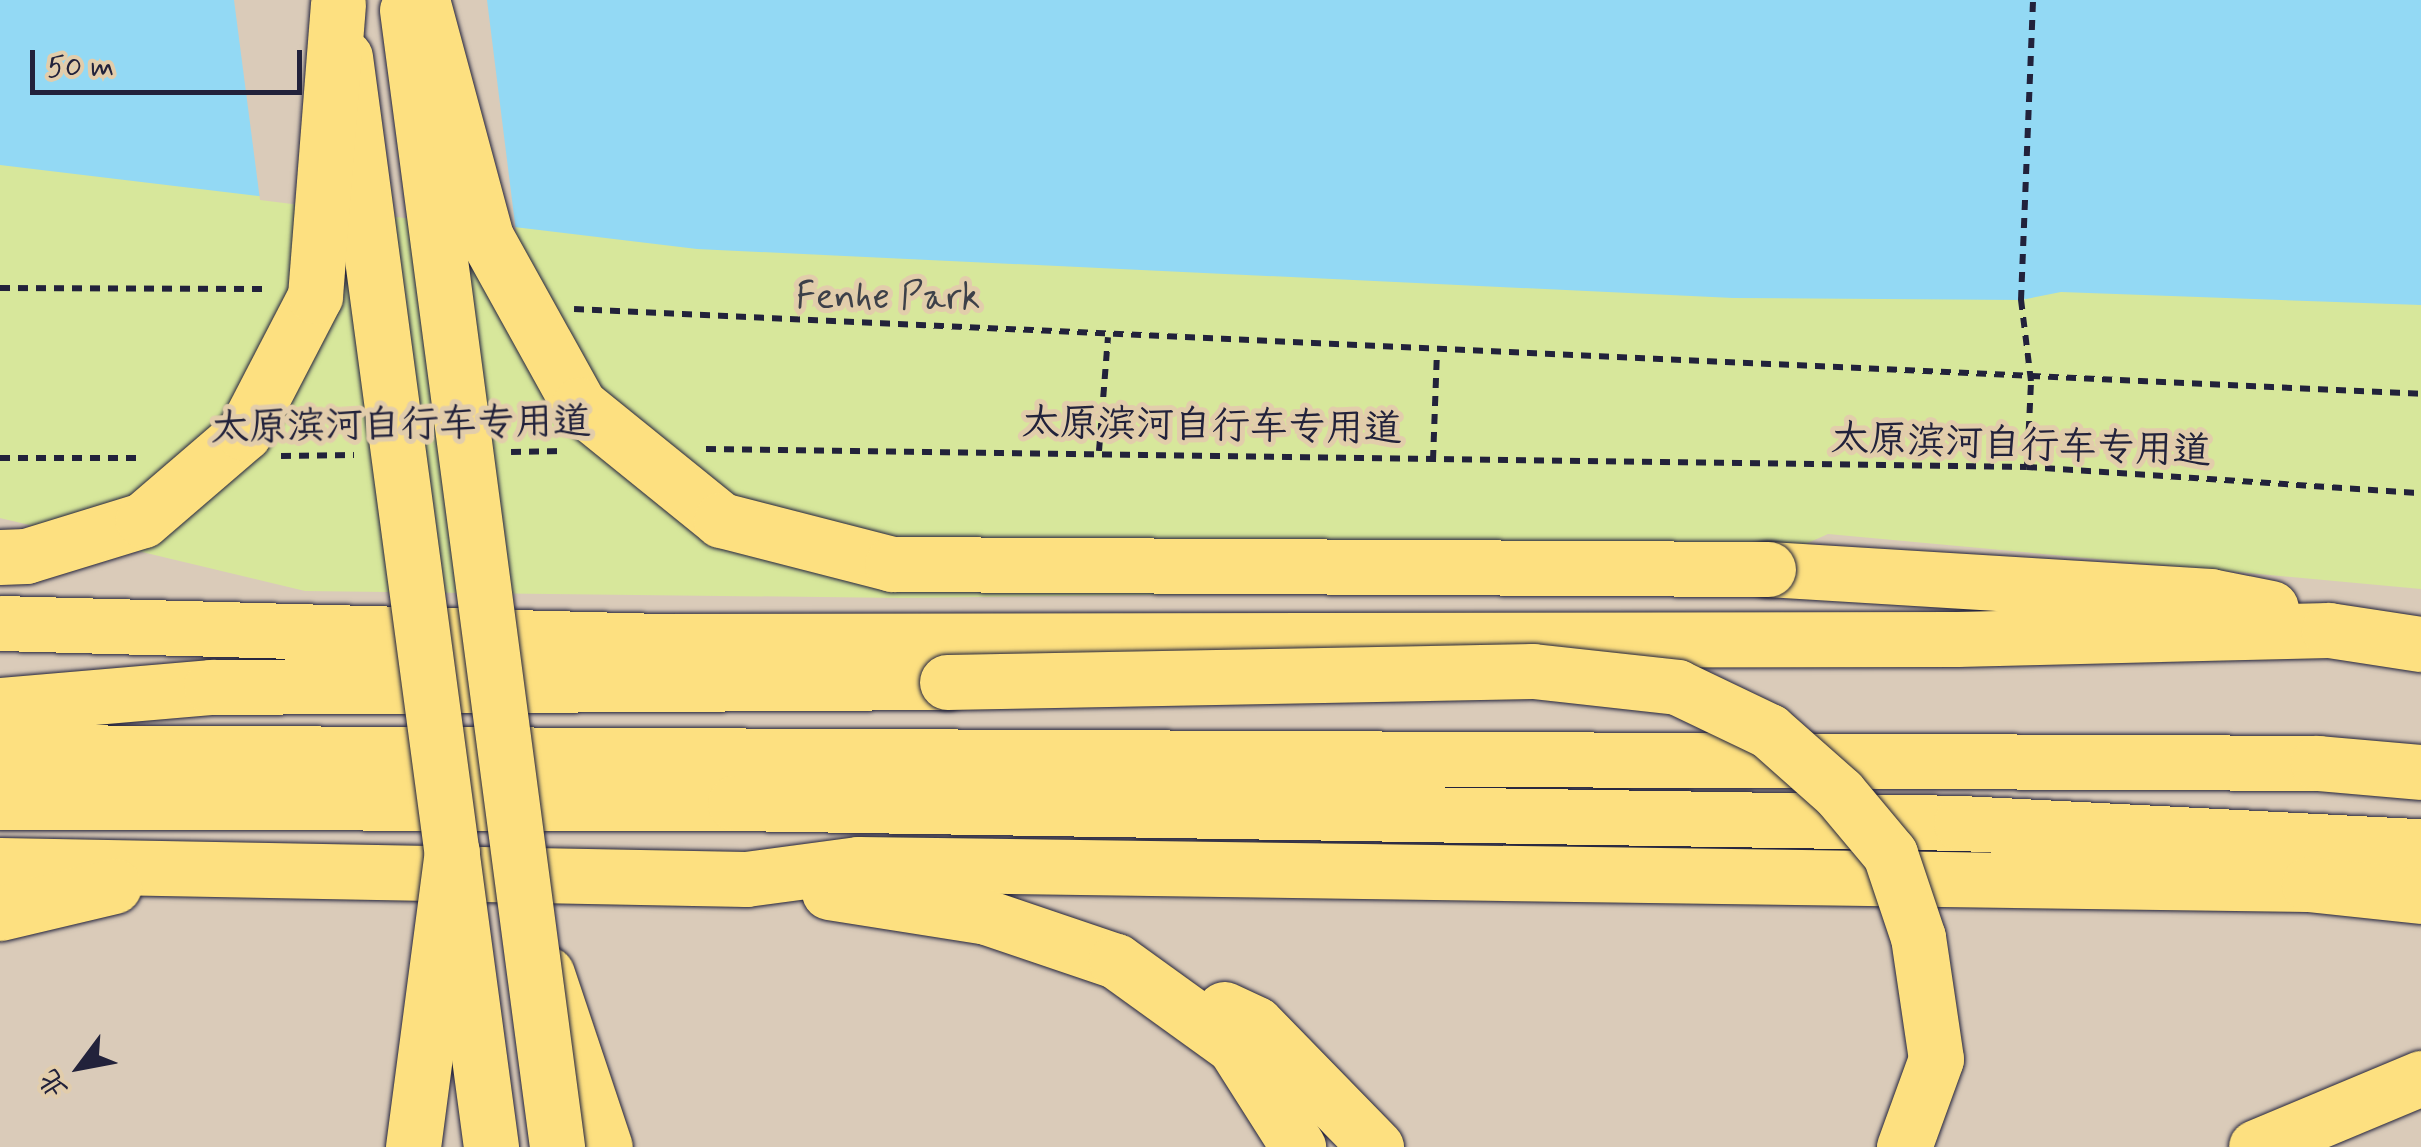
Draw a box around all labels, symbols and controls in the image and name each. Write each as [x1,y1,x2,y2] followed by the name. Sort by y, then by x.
[35,30,308,92] scale bar
[47,48,114,87] text: 50 m
[798,275,978,321] park label: Fenhe Park
[211,400,591,452] street label: 太原滨河自行车专用道
[1022,401,1402,453] street label: 太原滨河自行车专用道
[1830,417,2212,475] street label: 太原滨河自行车专用道
[30,1017,130,1117] north arrow
[31,1061,77,1105] text: 北

